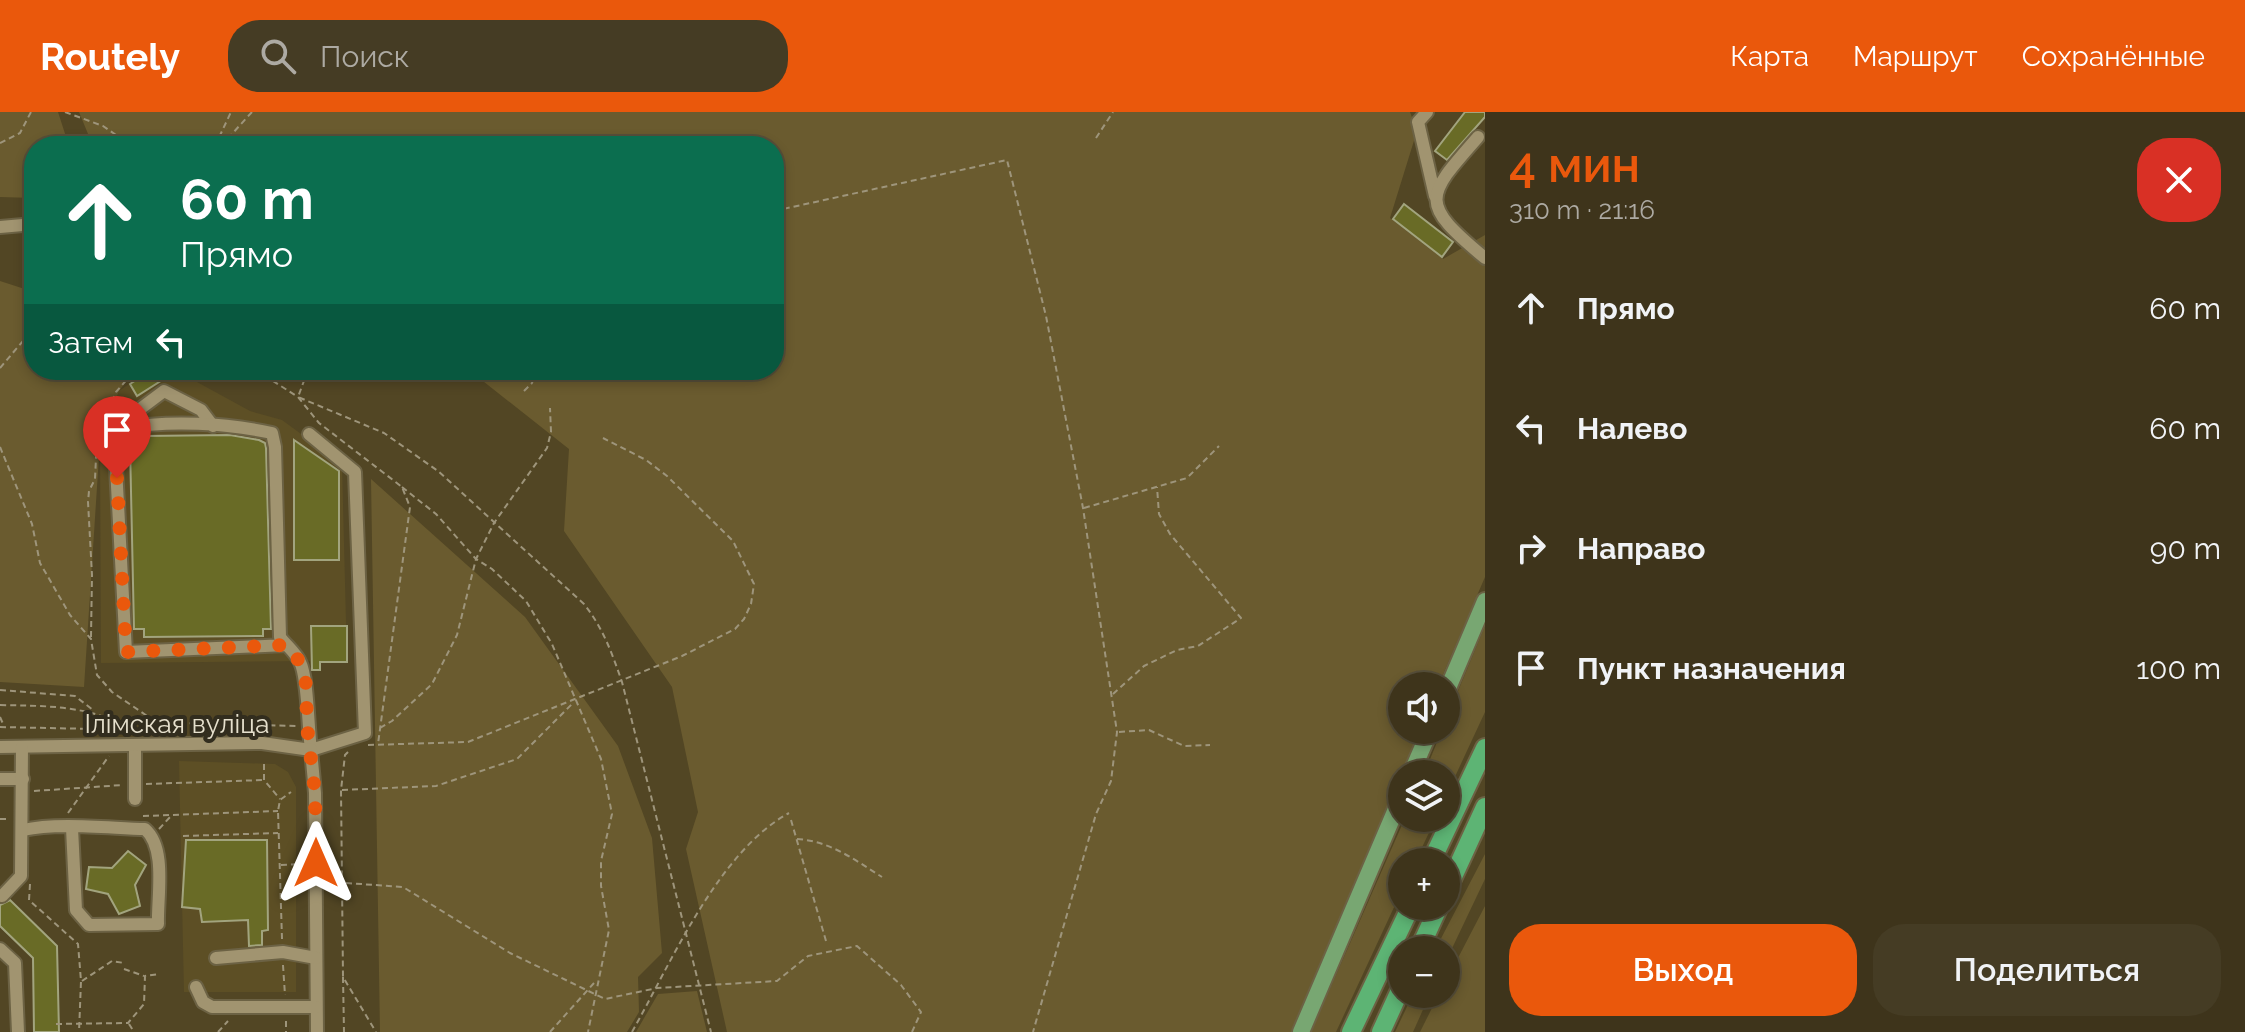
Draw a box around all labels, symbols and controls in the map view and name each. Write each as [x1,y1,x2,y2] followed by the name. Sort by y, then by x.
[228,20,788,92] search box
[40,34,180,79] text: Routely
[256,34,300,78] icon: search
[320,39,409,74] text: Поиск
[1730,40,1809,73] text: Карта
[1853,40,1978,73] text: Маршрут
[2022,40,2205,73] text: Сохранённые
[1509,137,1640,193] text: 4 мин
[2137,138,2221,222] button: close
[180,166,314,232] text: 60 m
[48,168,152,272] icon: ahead
[1509,195,1655,225] text: 310 m · 21:16
[180,233,293,275] text: Прямо
[1509,286,1553,330] icon: ahead
[1577,291,1675,326] text: Прямо
[2149,291,2221,326] text: 60 m
[149,320,193,364] icon: left
[48,325,133,360] text: Затем
[83,396,151,478] pin
[1509,406,1553,450] icon: left
[95,408,139,452] icon: arrive
[1577,411,1687,446] text: Налево
[2149,411,2221,446] text: 60 m
[1509,526,1553,570] icon: right
[1577,531,1706,566] text: Направо
[2150,531,2221,566] text: 90 m
[1509,646,1553,690] icon: arrive
[1577,651,1846,686] text: Пункт назначения
[2136,651,2221,686] text: 100 m
[1388,672,1460,1008] map controls
[1388,672,1460,744] button: sound
[85,709,269,739] street label: Ілімская вуліца
[1388,760,1460,832] button: layers
[274,821,358,905] position arrow
[1388,848,1460,920] button: +
[1509,924,1857,1016] button: Выход
[1873,924,2221,1016] button: Поделиться
[1388,936,1460,1008] button: −

